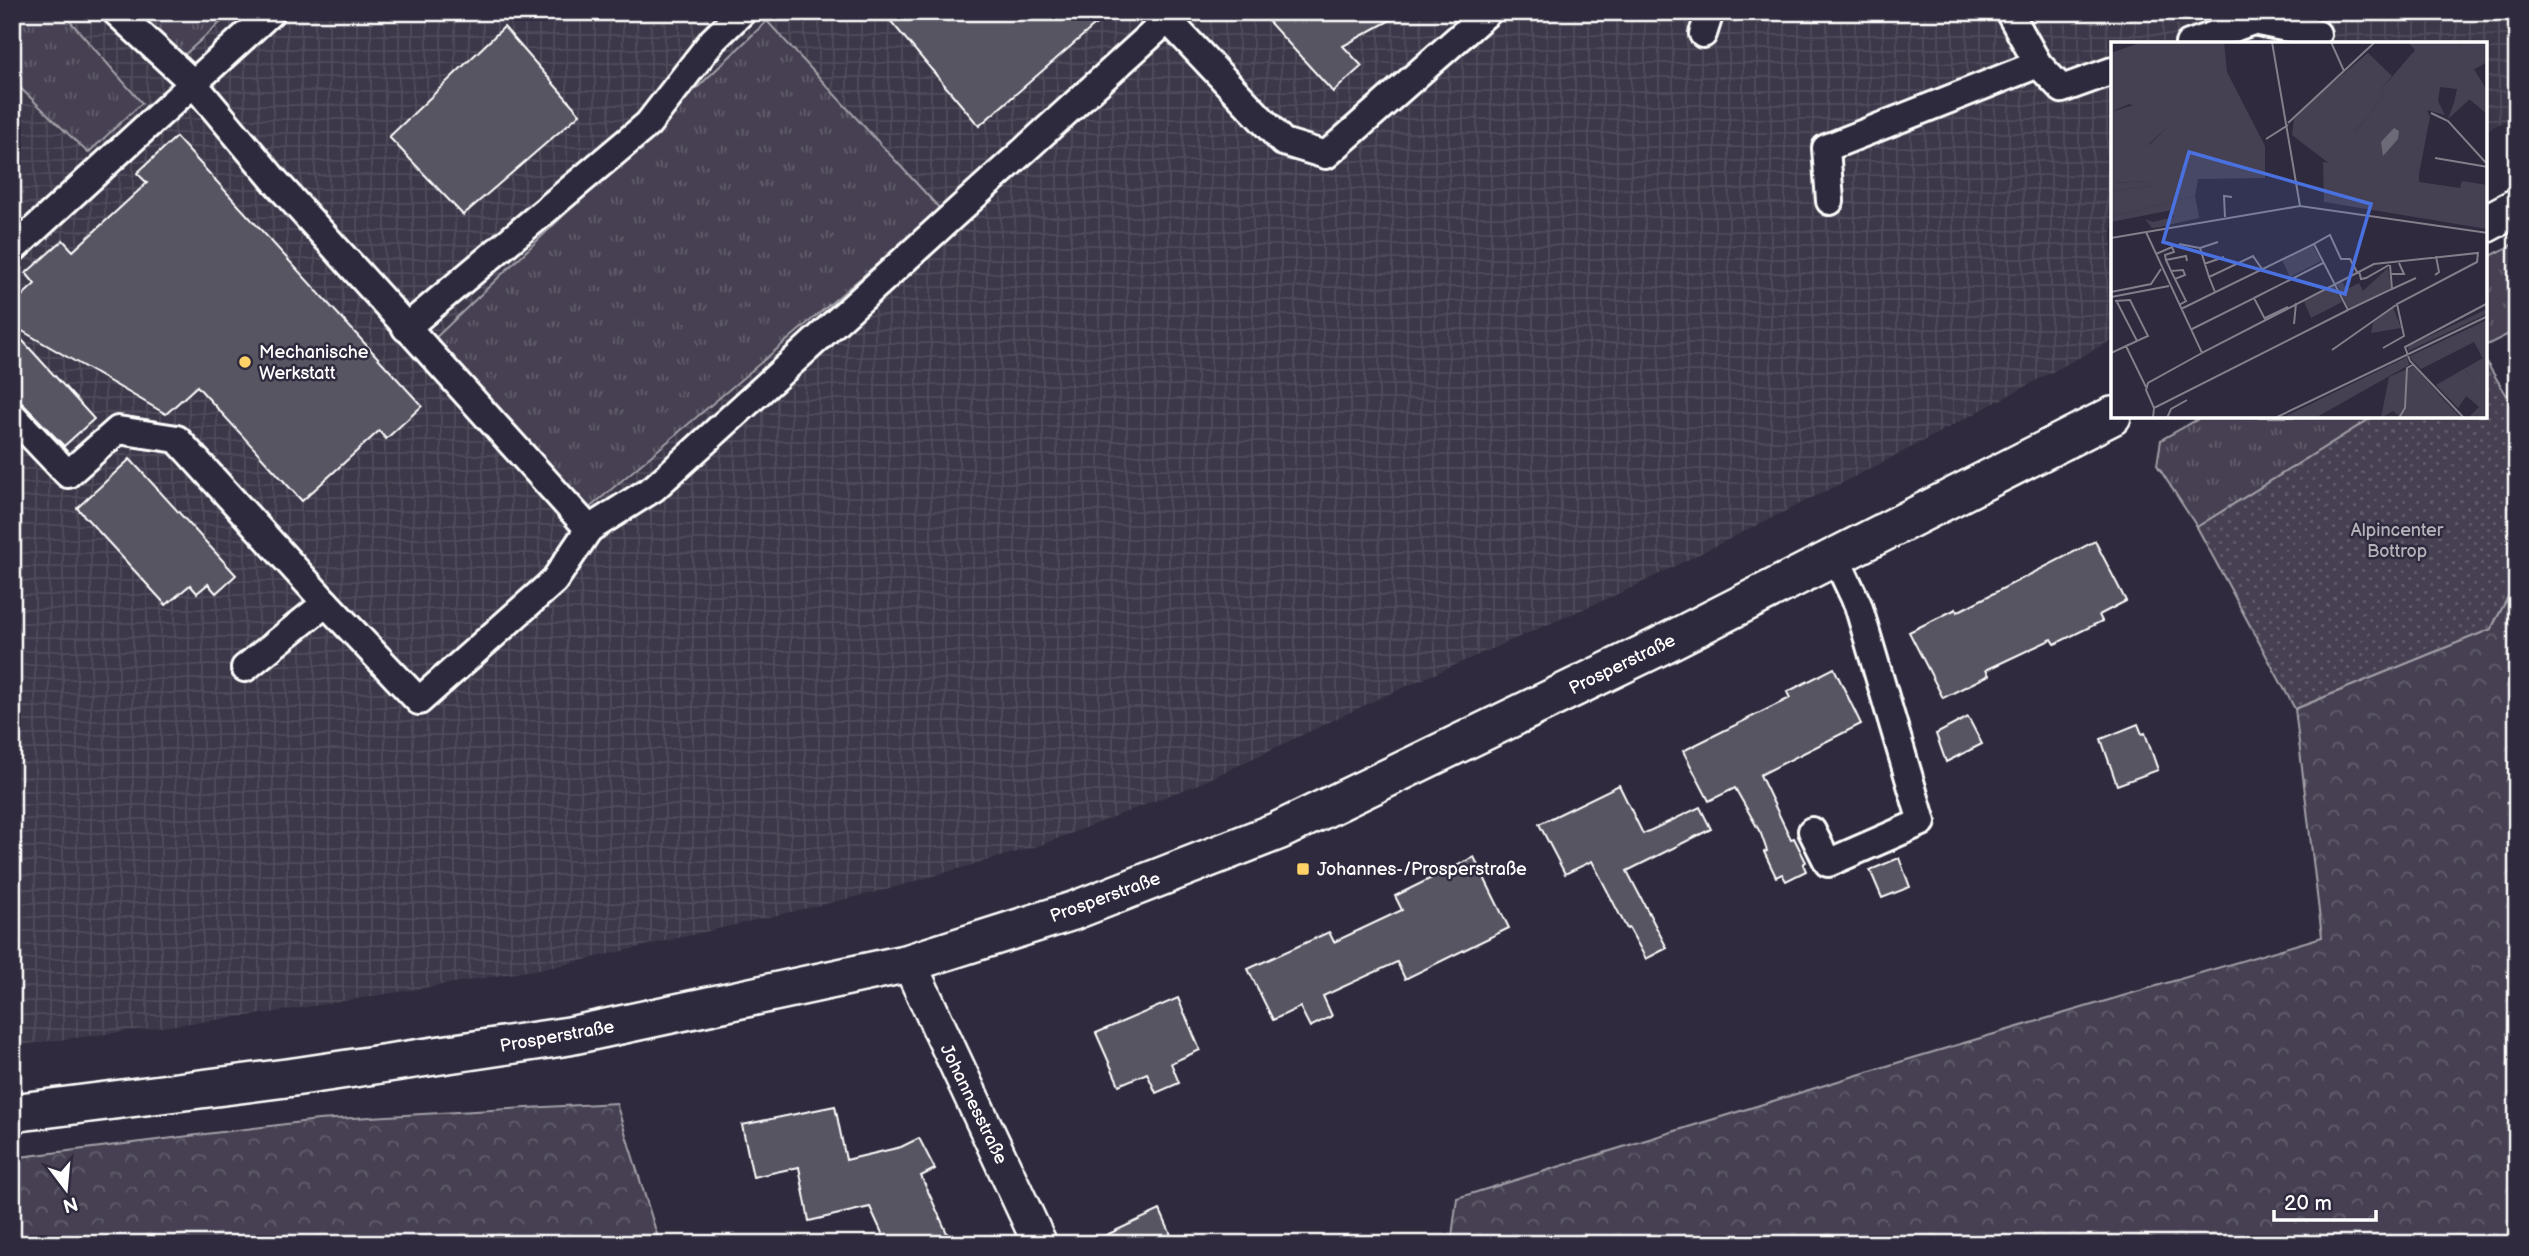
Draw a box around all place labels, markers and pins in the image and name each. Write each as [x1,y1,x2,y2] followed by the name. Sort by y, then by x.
[259,342,369,384] place label: Mechanische Werkstatt
[237,354,253,370] marker: Mechanische Werkstatt
[1317,859,1527,880] place label: Johannes-/Prosperstraße
[1295,861,1311,877] marker: Johannes-/Prosperstraße

